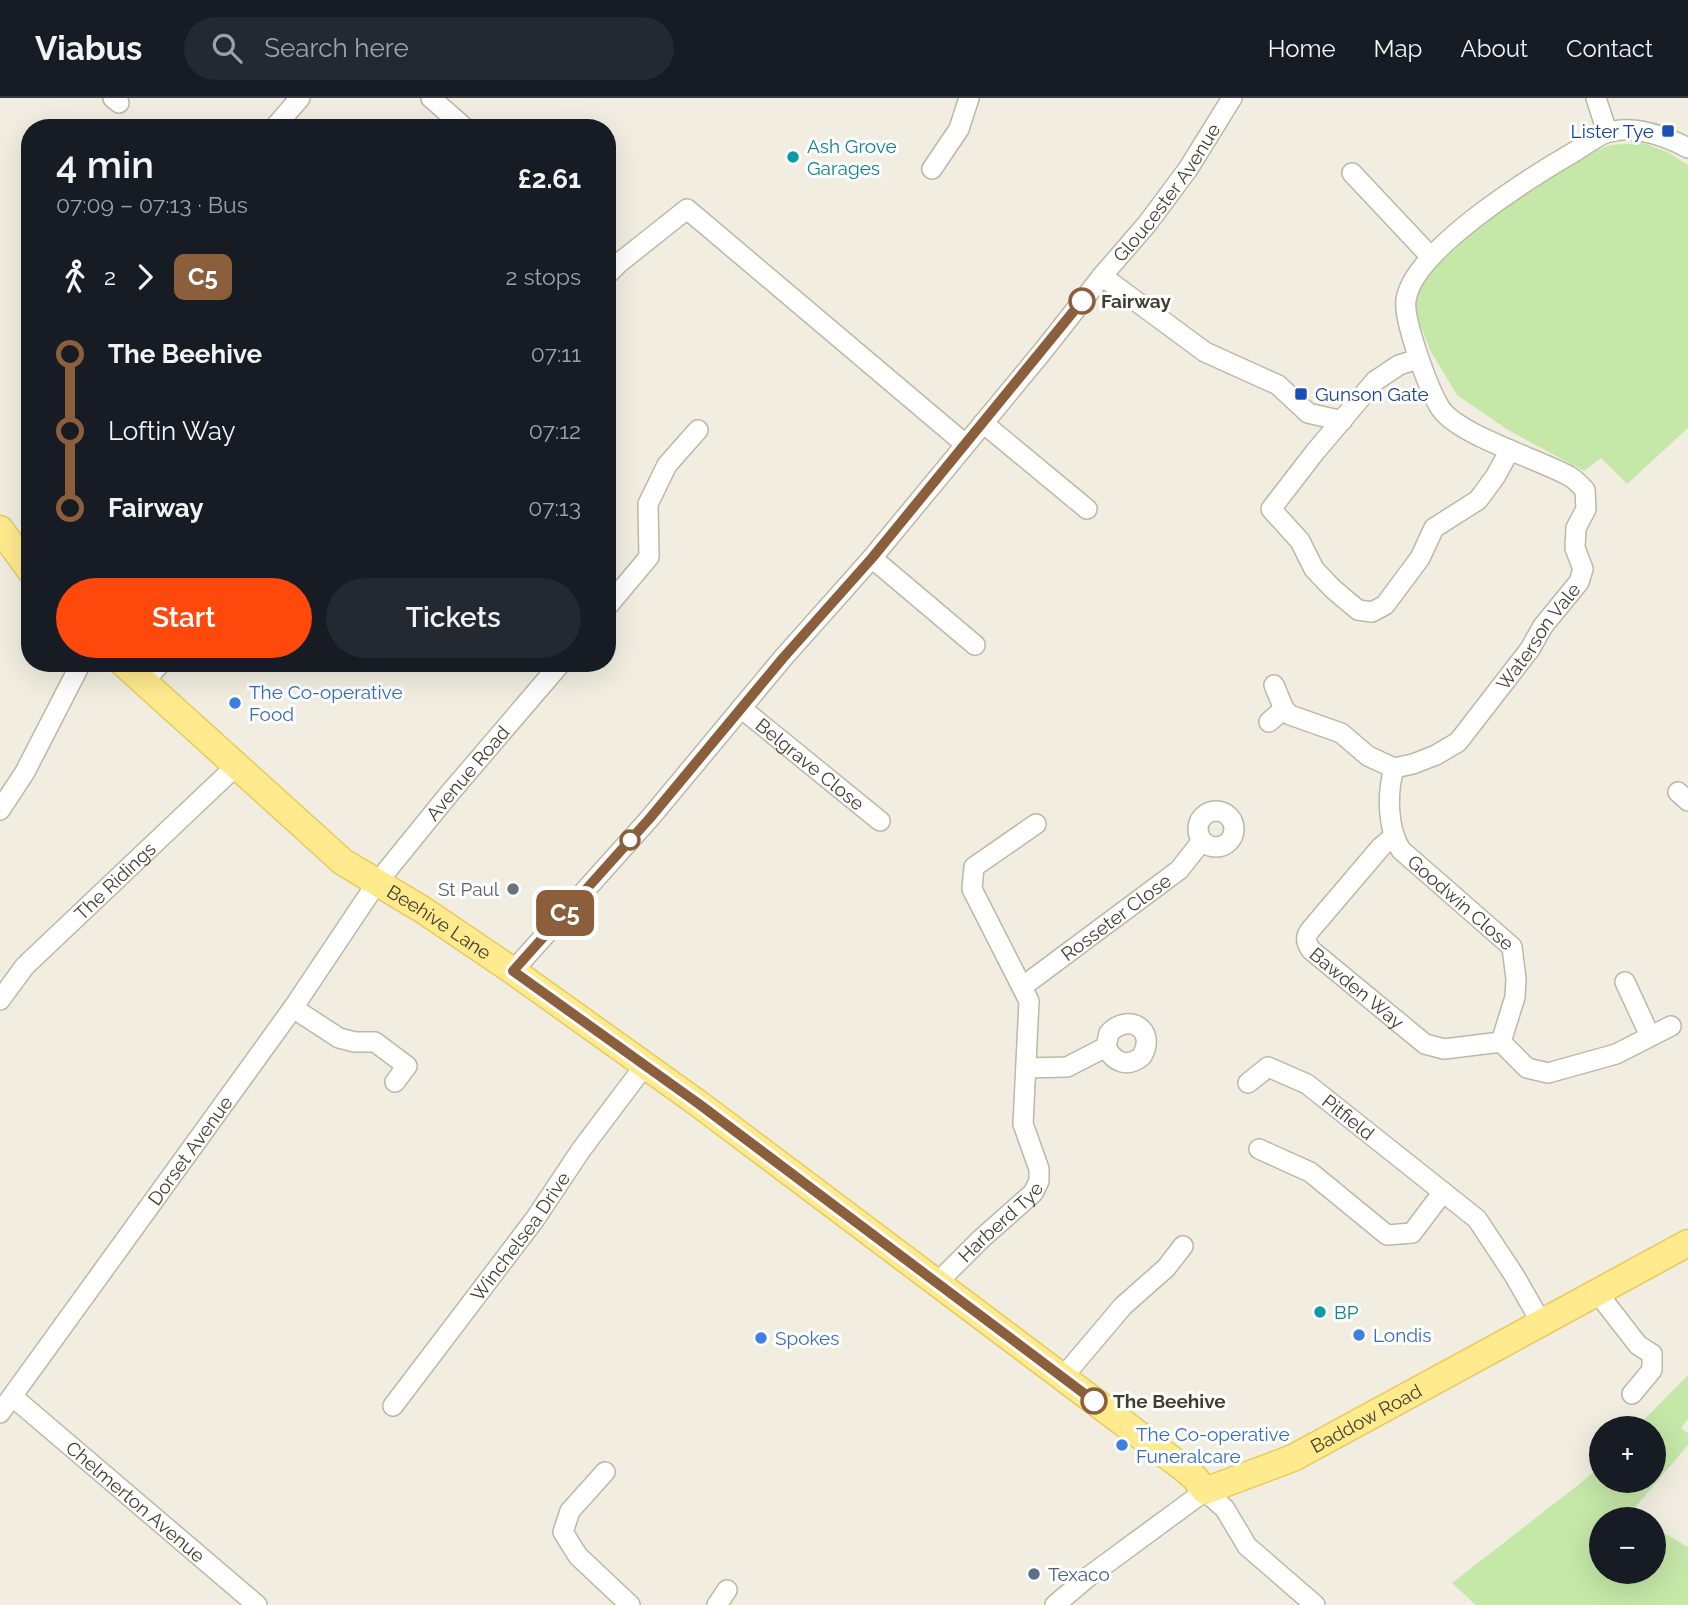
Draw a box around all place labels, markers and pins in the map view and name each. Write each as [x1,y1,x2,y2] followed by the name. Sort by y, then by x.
[1571,120,1654,142] place label: Lister Tye
[1660,123,1676,139] marker: Lister Tye
[807,135,897,179] place label: Ash Grove Garages
[785,149,801,165] marker: Ash Grove Garages
[1069,288,1095,314] marker: Fairway
[1101,290,1171,312] place label: Fairway
[1315,383,1429,405] place label: Gunson Gate
[1293,386,1309,402] marker: Gunson Gate
[249,681,403,725] place label: The Co-operative Food
[227,695,243,711] marker: The Co-operative Food
[620,830,640,850] unlabelled marker
[438,878,500,900] place label: St Paul
[505,881,521,897] marker: St Paul
[1334,1301,1359,1323] place label: BP
[1312,1304,1328,1320] marker: BP
[1373,1324,1431,1346] place label: Londis
[775,1327,839,1349] place label: Spokes
[1351,1327,1367,1343] marker: Londis
[753,1330,769,1346] marker: Spokes
[1081,1388,1107,1414] marker: The Beehive
[1113,1390,1226,1412] place label: The Beehive
[1136,1423,1290,1467] place label: The Co-operative Funeralcare
[1114,1437,1130,1453] marker: The Co-operative Funeralcare
[1048,1563,1110,1585] place label: Texaco
[1026,1566,1042,1582] marker: Texaco

